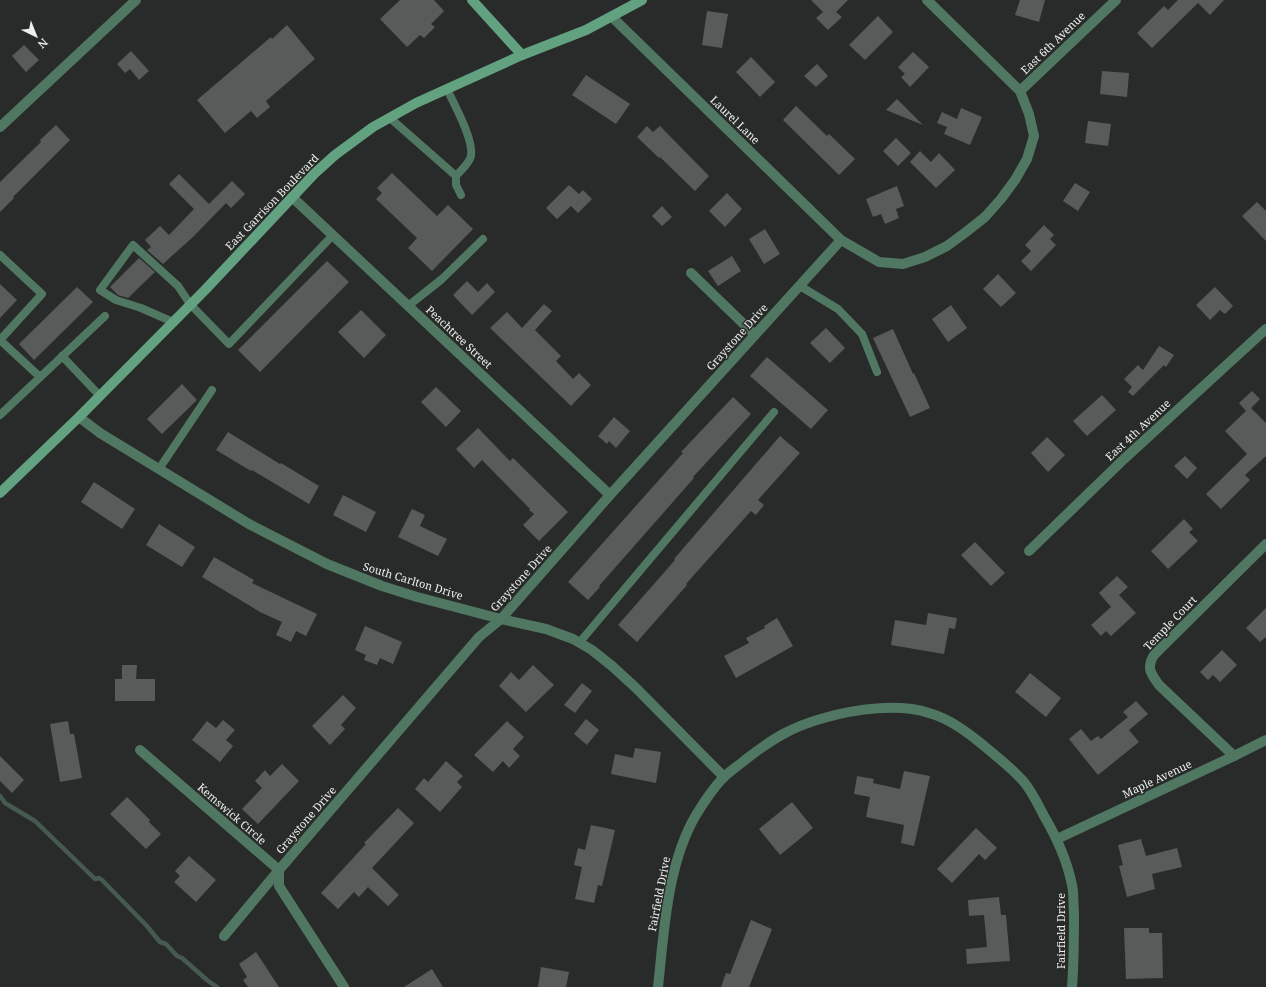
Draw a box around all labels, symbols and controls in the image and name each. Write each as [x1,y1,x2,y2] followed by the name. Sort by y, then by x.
[1017,8,1088,77] street label: East 6th Avenue
[16,16,56,56] north arrow
[35,35,51,52] text: N
[707,92,763,147] street label: Laurel Lane
[222,150,322,253] street label: East Garrison Boulevard
[703,300,771,373] street label: Graystone Drive
[423,302,496,371] street label: Peachtree Street
[1102,395,1174,464] street label: East 4th Avenue
[487,541,555,614] street label: Graystone Drive
[361,558,465,603] street label: South Carlton Drive
[1140,592,1200,653] street label: Temple Court
[1120,756,1194,801] street label: Maple Avenue
[195,780,270,848] street label: Kemswick Circle
[272,783,339,857] street label: Graystone Drive
[644,855,673,933] street label: Fairfield Drive
[1053,893,1068,969] street label: Fairfield Drive

